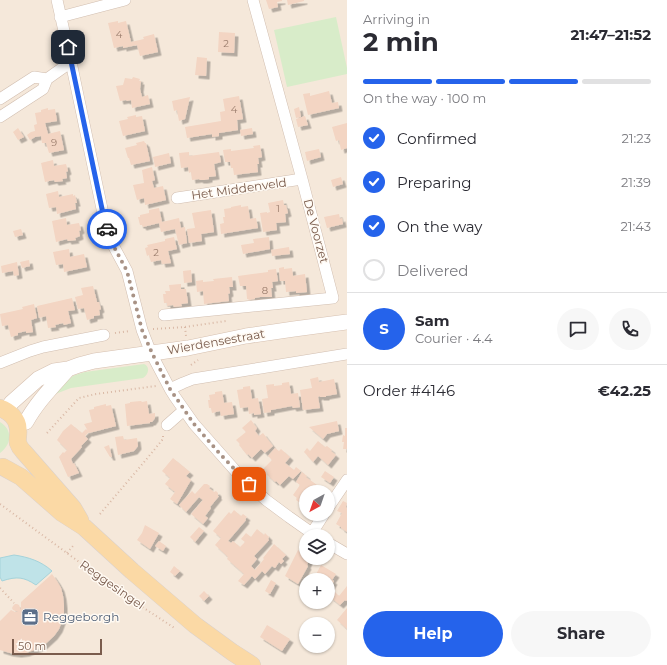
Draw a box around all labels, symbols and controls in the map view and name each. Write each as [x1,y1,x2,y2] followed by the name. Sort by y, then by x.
[363,11,430,27] text: Arriving in
[570,25,651,44] text: 21:47–21:52
[363,26,439,58] text: 2 min
[116,28,123,41] house number: 4
[51,30,85,64] pin
[57,36,79,58] icon: home
[223,37,229,50] house number: 2
[363,90,486,106] text: On the way · 100 m
[231,103,238,116] house number: 4
[363,127,385,149] icon: check
[397,129,477,148] text: Confirmed
[621,130,651,146] text: 21:23
[51,136,57,149] house number: 9
[363,171,385,193] icon: check
[397,173,472,192] text: Preparing
[190,174,288,203] street label: Het Middenveld
[621,174,651,190] text: 21:39
[301,197,332,265] street label: De Voorzet
[276,202,280,215] house number: 1
[87,209,127,249] courier
[363,215,385,237] icon: check
[397,217,482,236] text: On the way
[96,218,118,240] icon: car
[620,218,651,234] text: 21:43
[153,246,159,259] house number: 2
[397,261,469,280] text: Delivered
[262,284,268,297] house number: 8
[557,308,599,350] button: chat
[609,308,651,350] button: phone
[415,311,450,330] text: Sam
[379,319,389,338] text: S
[166,326,266,357] street label: Wierdensestraat
[415,330,493,346] text: Courier · 4.4
[363,381,455,400] text: Order #4146
[598,381,651,400] text: €42.25
[232,467,266,501] pin
[238,473,260,495] icon: bag
[299,485,335,521] north arrow
[299,485,335,653] map controls
[299,529,335,565] button: layers
[77,557,148,612] street label: Reggesingel
[299,573,335,609] button: +
[20,607,40,627] office icon: Reggeborgh
[43,609,119,624] place label: Reggeborgh
[363,611,503,657] button: Help
[511,611,651,657] button: Share
[299,617,335,653] button: −
[12,637,102,656] scale bar
[18,639,46,653] text: 50 m

